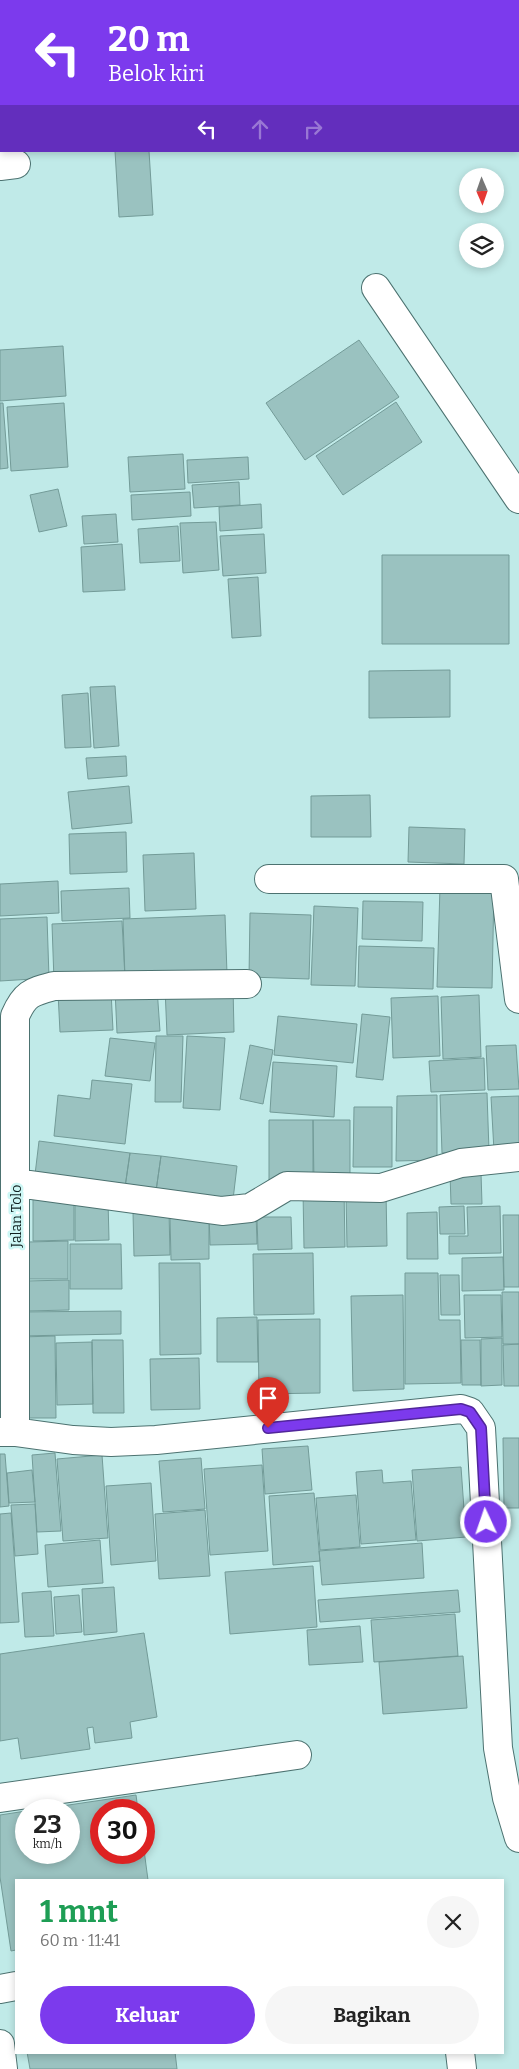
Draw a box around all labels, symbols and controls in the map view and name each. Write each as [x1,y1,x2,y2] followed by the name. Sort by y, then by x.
[108,18,190,60] text: 20 m
[25,20,90,85] icon: left
[108,60,204,87] text: Belok kiri
[193,115,221,143] icon: left
[246,115,274,143] icon: ahead
[299,115,327,143] icon: right
[459,168,504,212] north arrow
[459,168,504,268] map controls
[459,223,504,268] button: layers
[8,1185,25,1248] street label: Jalan Tolo
[247,1377,289,1428] pin
[254,1384,282,1412] icon: arrive
[459,1495,511,1547] position arrow
[90,1799,155,1864] speed limit sign: 30
[33,1810,62,1840] text: 23
[33,1837,62,1851] text: km/h
[40,1894,118,1930] text: 1 mnt
[427,1896,479,1948] button: close
[40,1931,120,1950] text: 60 m · 11:41
[40,1986,255,2044] button: Keluar
[265,1986,479,2044] button: Bagikan

